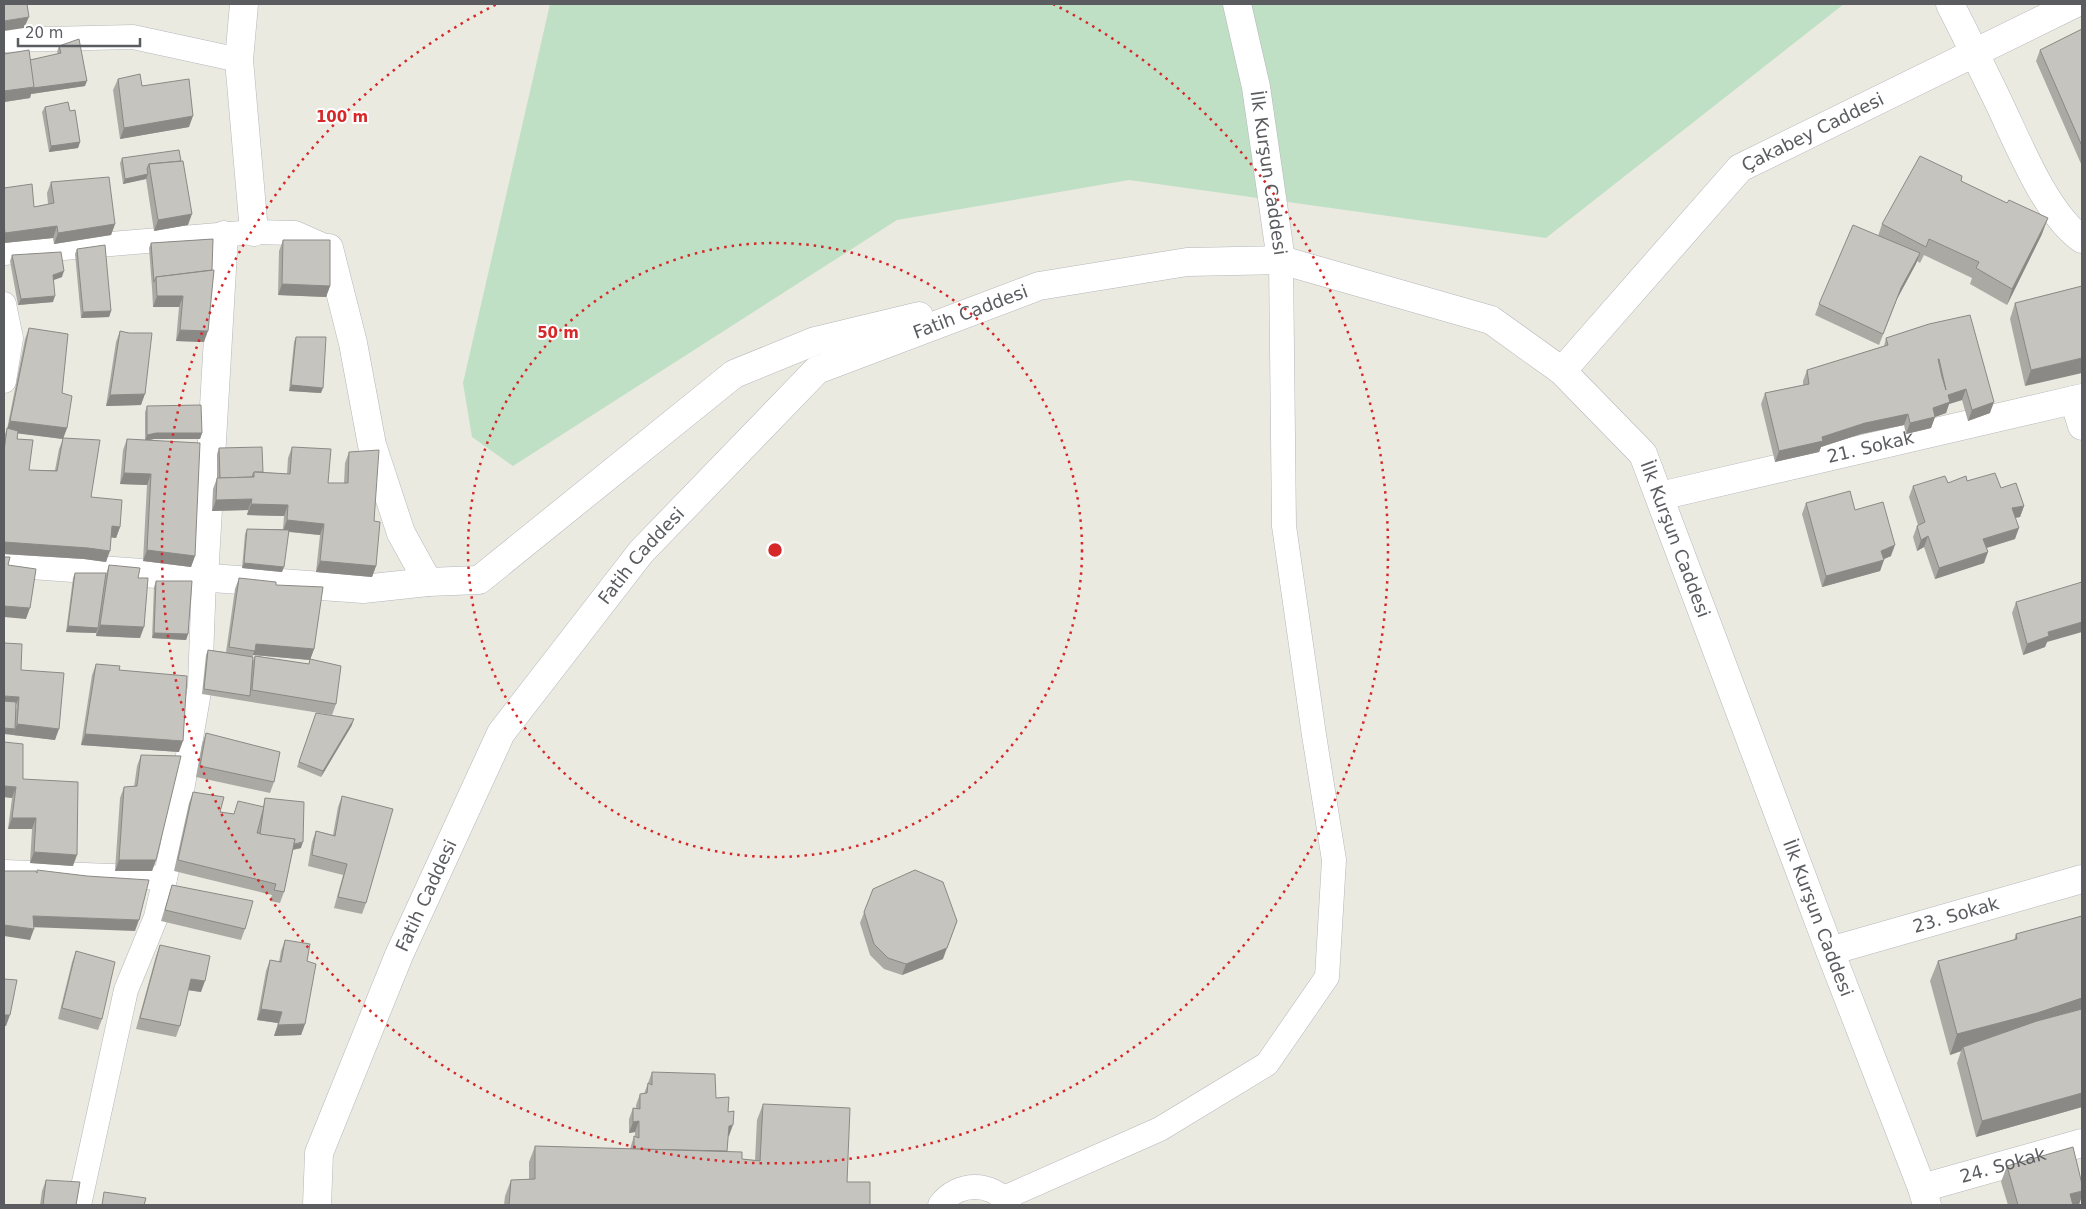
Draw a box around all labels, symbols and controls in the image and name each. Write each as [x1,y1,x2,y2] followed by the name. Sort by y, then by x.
[18,15,140,47] scale bar
[25,24,63,42] text: 20 m
[1738,88,1887,176] street label: Çakabey Caddesi
[1247,89,1291,257] street label: İlk Kurşun Caddesi
[316,108,368,126] text: 100 m
[910,280,1031,343] street label: Fatih Caddesi
[537,324,579,342] text: 50 m
[1825,426,1916,467] street label: 21. Sokak
[1636,458,1715,620] street label: İlk Kurşun Caddesi
[594,503,688,608] street label: Fatih Caddesi
[766,541,784,559] centre of rings
[391,836,461,955] street label: Fatih Caddesi
[1779,837,1858,999] street label: İlk Kurşun Caddesi
[1910,892,2002,937] street label: 23. Sokak
[1957,1143,2049,1187] street label: 24. Sokak

